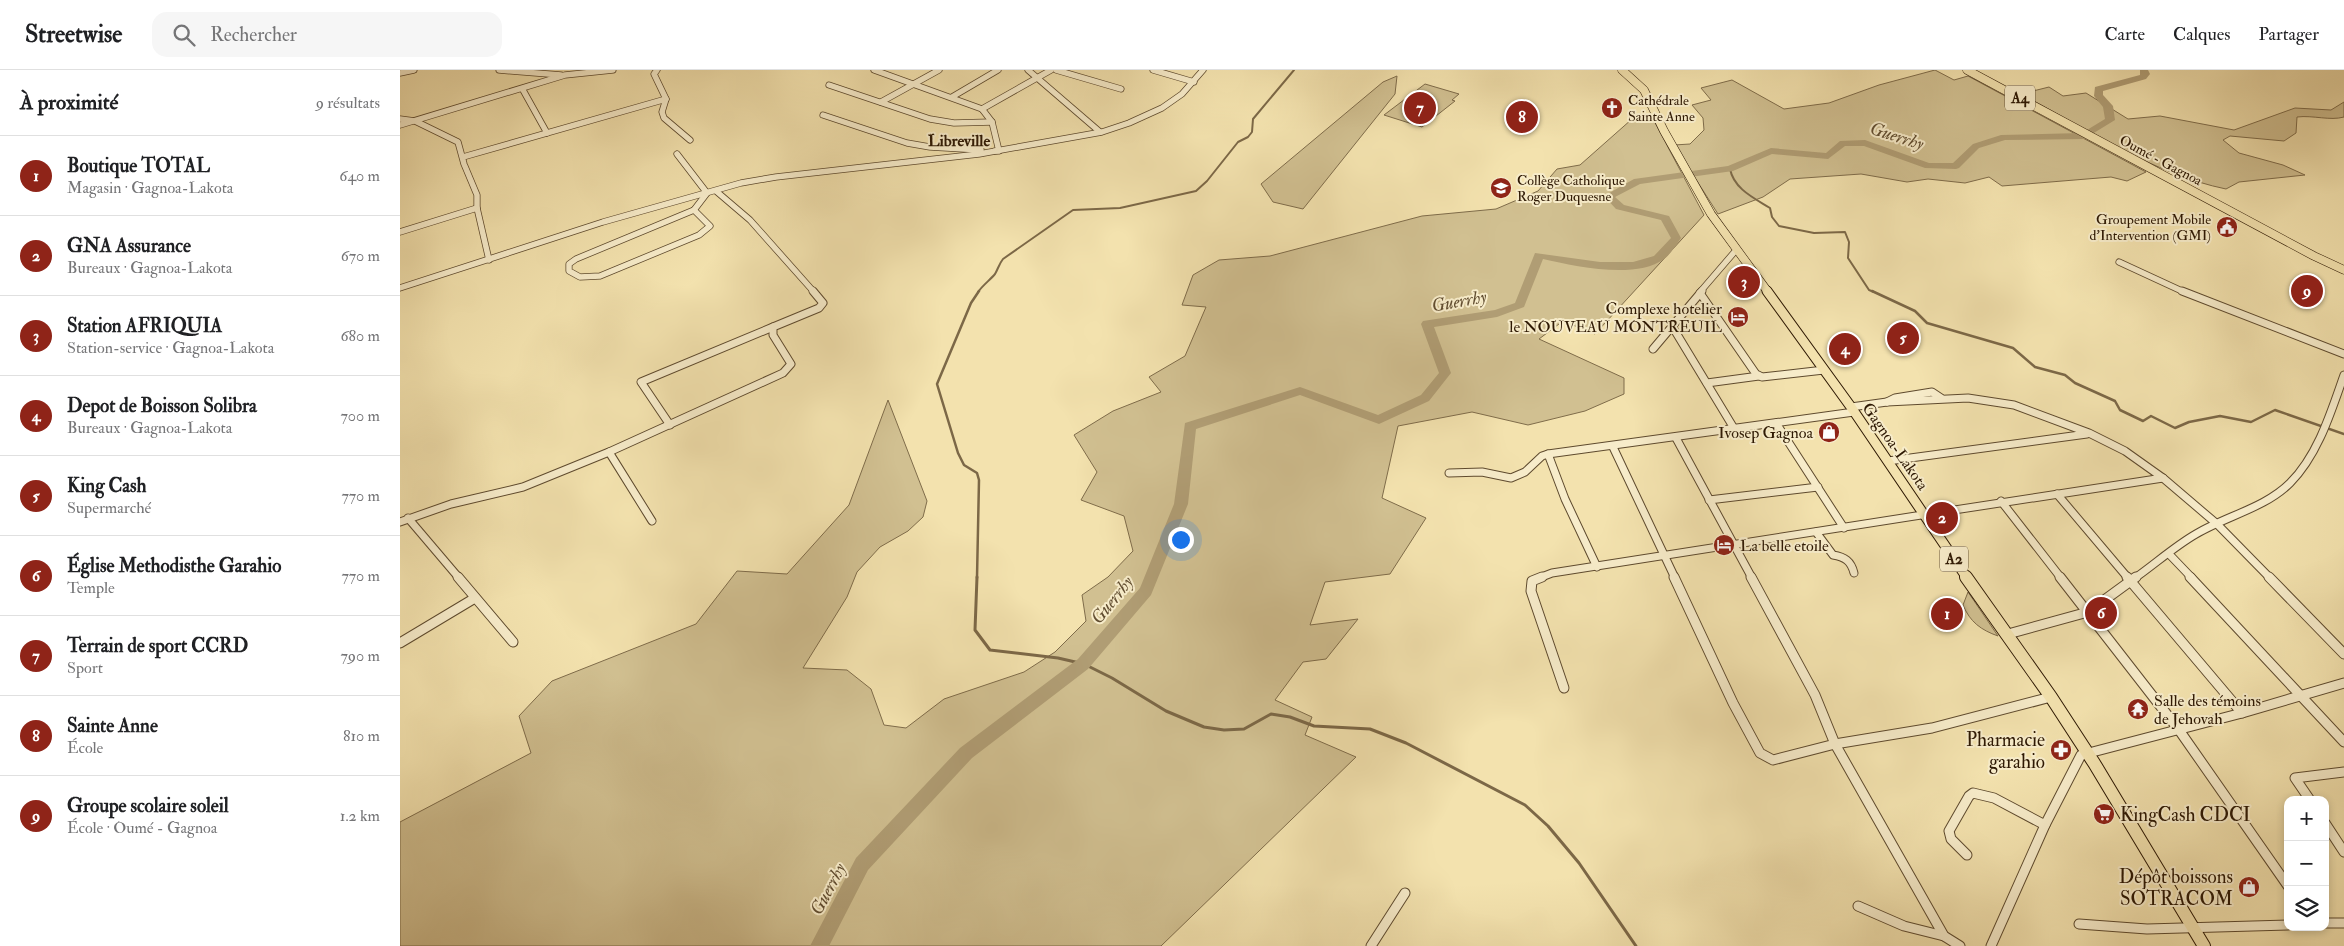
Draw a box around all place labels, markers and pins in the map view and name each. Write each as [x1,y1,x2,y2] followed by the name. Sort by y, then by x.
[1404,89,1436,127] pin: 7
[1628,92,1695,125] place label: Cathédrale Sainte Anne
[1600,96,1624,120] church icon: Cathédrale Sainte Anne
[1506,98,1538,136] pin: 8
[1517,172,1625,205] place label: Collège Catholique Roger Duquesne
[1489,176,1513,200] school or university icon: Collège Catholique Roger Duquesne
[2089,211,2211,244] place label: Groupement Mobile d'Intervention (GMI)
[2215,215,2239,239] public building icon: Groupement Mobile d'Intervention (GMI)
[1728,263,1760,301] pin: 3
[2291,272,2323,310] pin: 9
[1509,299,1722,337] place label: Complexe hotelier le NOUVEAU MONTREUIL
[1726,305,1750,329] hotel icon: Complexe hotelier le NOUVEAU MONTREUIL
[1887,319,1919,357] pin: 5
[1829,330,1861,368] pin: 4
[1817,420,1841,444] shop icon: Ivosep Gagnoa
[1718,423,1813,444] place label: Ivosep Gagnoa
[1926,499,1958,537] pin: 2
[1712,533,1736,557] hotel icon: La belle etoile
[1740,536,1829,556] place label: La belle etoile
[2085,594,2117,632] pin: 6
[1931,595,1963,633] pin: 1
[2154,691,2261,730] place label: Salle des témoins de Jehovah
[2126,697,2150,721] temple icon: Salle des témoins de Jehovah
[1966,728,2045,774] place label: Pharmacie garahio
[2049,738,2073,762] pharmacy icon: Pharmacie garahio
[2092,802,2116,826] supermarket icon: KingCash CDCI
[2120,803,2251,827] place label: KingCash CDCI
[2119,865,2233,911] place label: Dépôt boissons SOTRACOM
[2237,875,2261,899] shop icon: Dépôt boissons SOTRACOM

